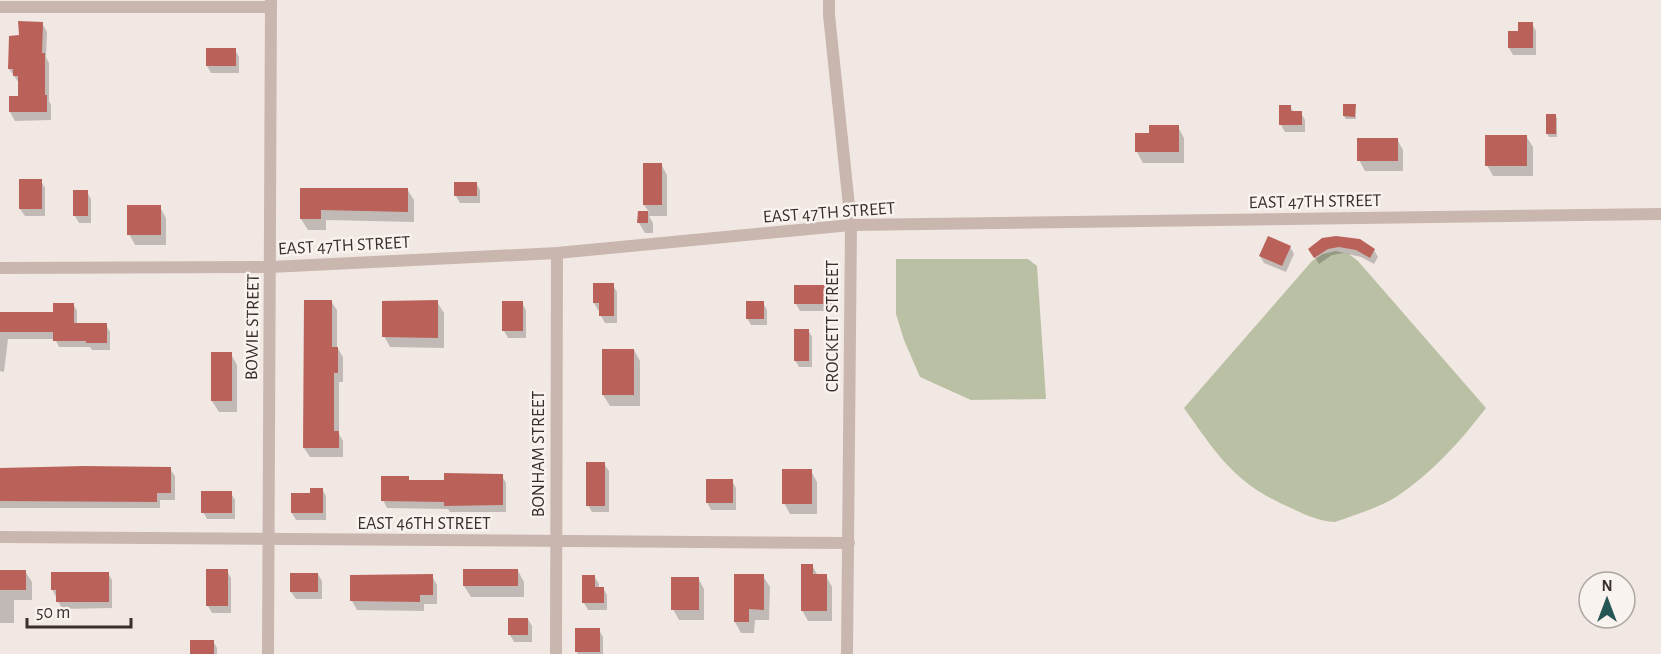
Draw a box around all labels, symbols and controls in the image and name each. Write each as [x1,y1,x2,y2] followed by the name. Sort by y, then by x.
[1249,192,1382,212] street label: EAST 47TH STREET
[762,199,896,227] street label: EAST 47TH STREET
[277,234,411,258] street label: EAST 47TH STREET
[824,260,842,392] street label: CROCKETT STREET
[243,273,263,380] street label: BOWIE STREET
[530,391,548,517] street label: BONHAM STREET
[357,515,491,533] street label: EAST 46TH STREET
[1577,570,1637,630] north arrow
[1601,578,1613,594] text: N
[27,591,130,629] scale bar
[36,604,70,622] text: 50 m

